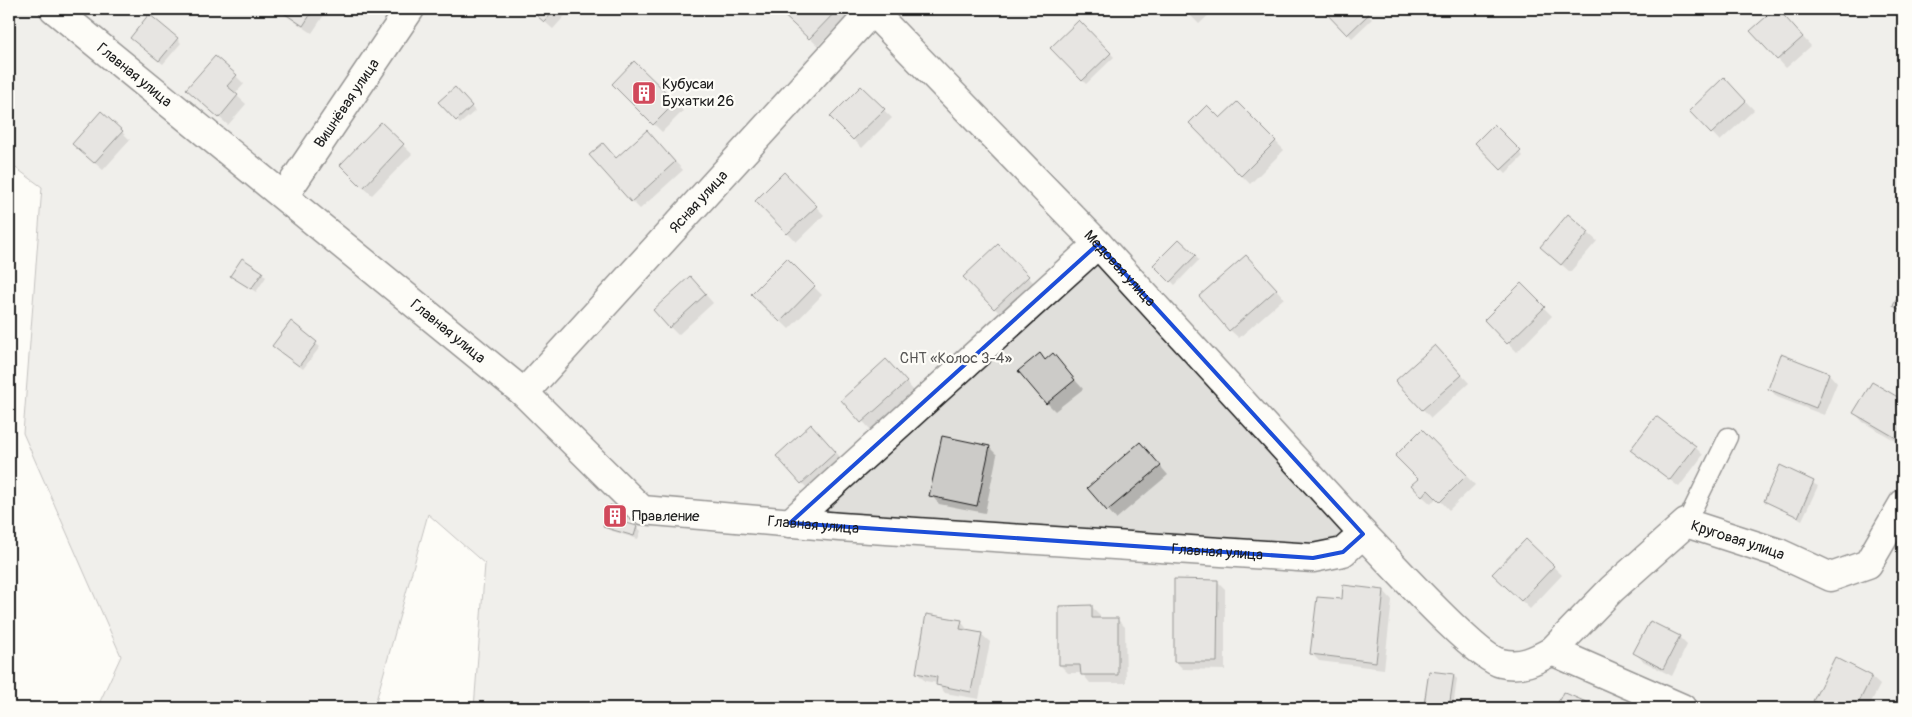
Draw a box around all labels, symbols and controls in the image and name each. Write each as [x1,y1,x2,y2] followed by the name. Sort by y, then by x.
[93,39,176,112] street label: Главная улица
[310,55,384,152] street label: Вишнёвая улица
[662,75,734,111] place label: Кубусаи Бухатки 26
[631,80,657,106] building icon: Кубусаи Бухатки 26
[665,166,732,237] street label: Ясная улица
[1080,226,1159,311] street label: Медовая улица
[406,295,489,368] street label: Главная улица
[900,349,1013,368] park label: СНТ «Колос 3-4»
[602,503,628,529] building icon: Правление
[632,507,700,526] place label: Правление
[767,512,860,538] street label: Главная улица
[1689,516,1788,564] street label: Круговая улица
[1171,540,1264,565] street label: Главная улица

